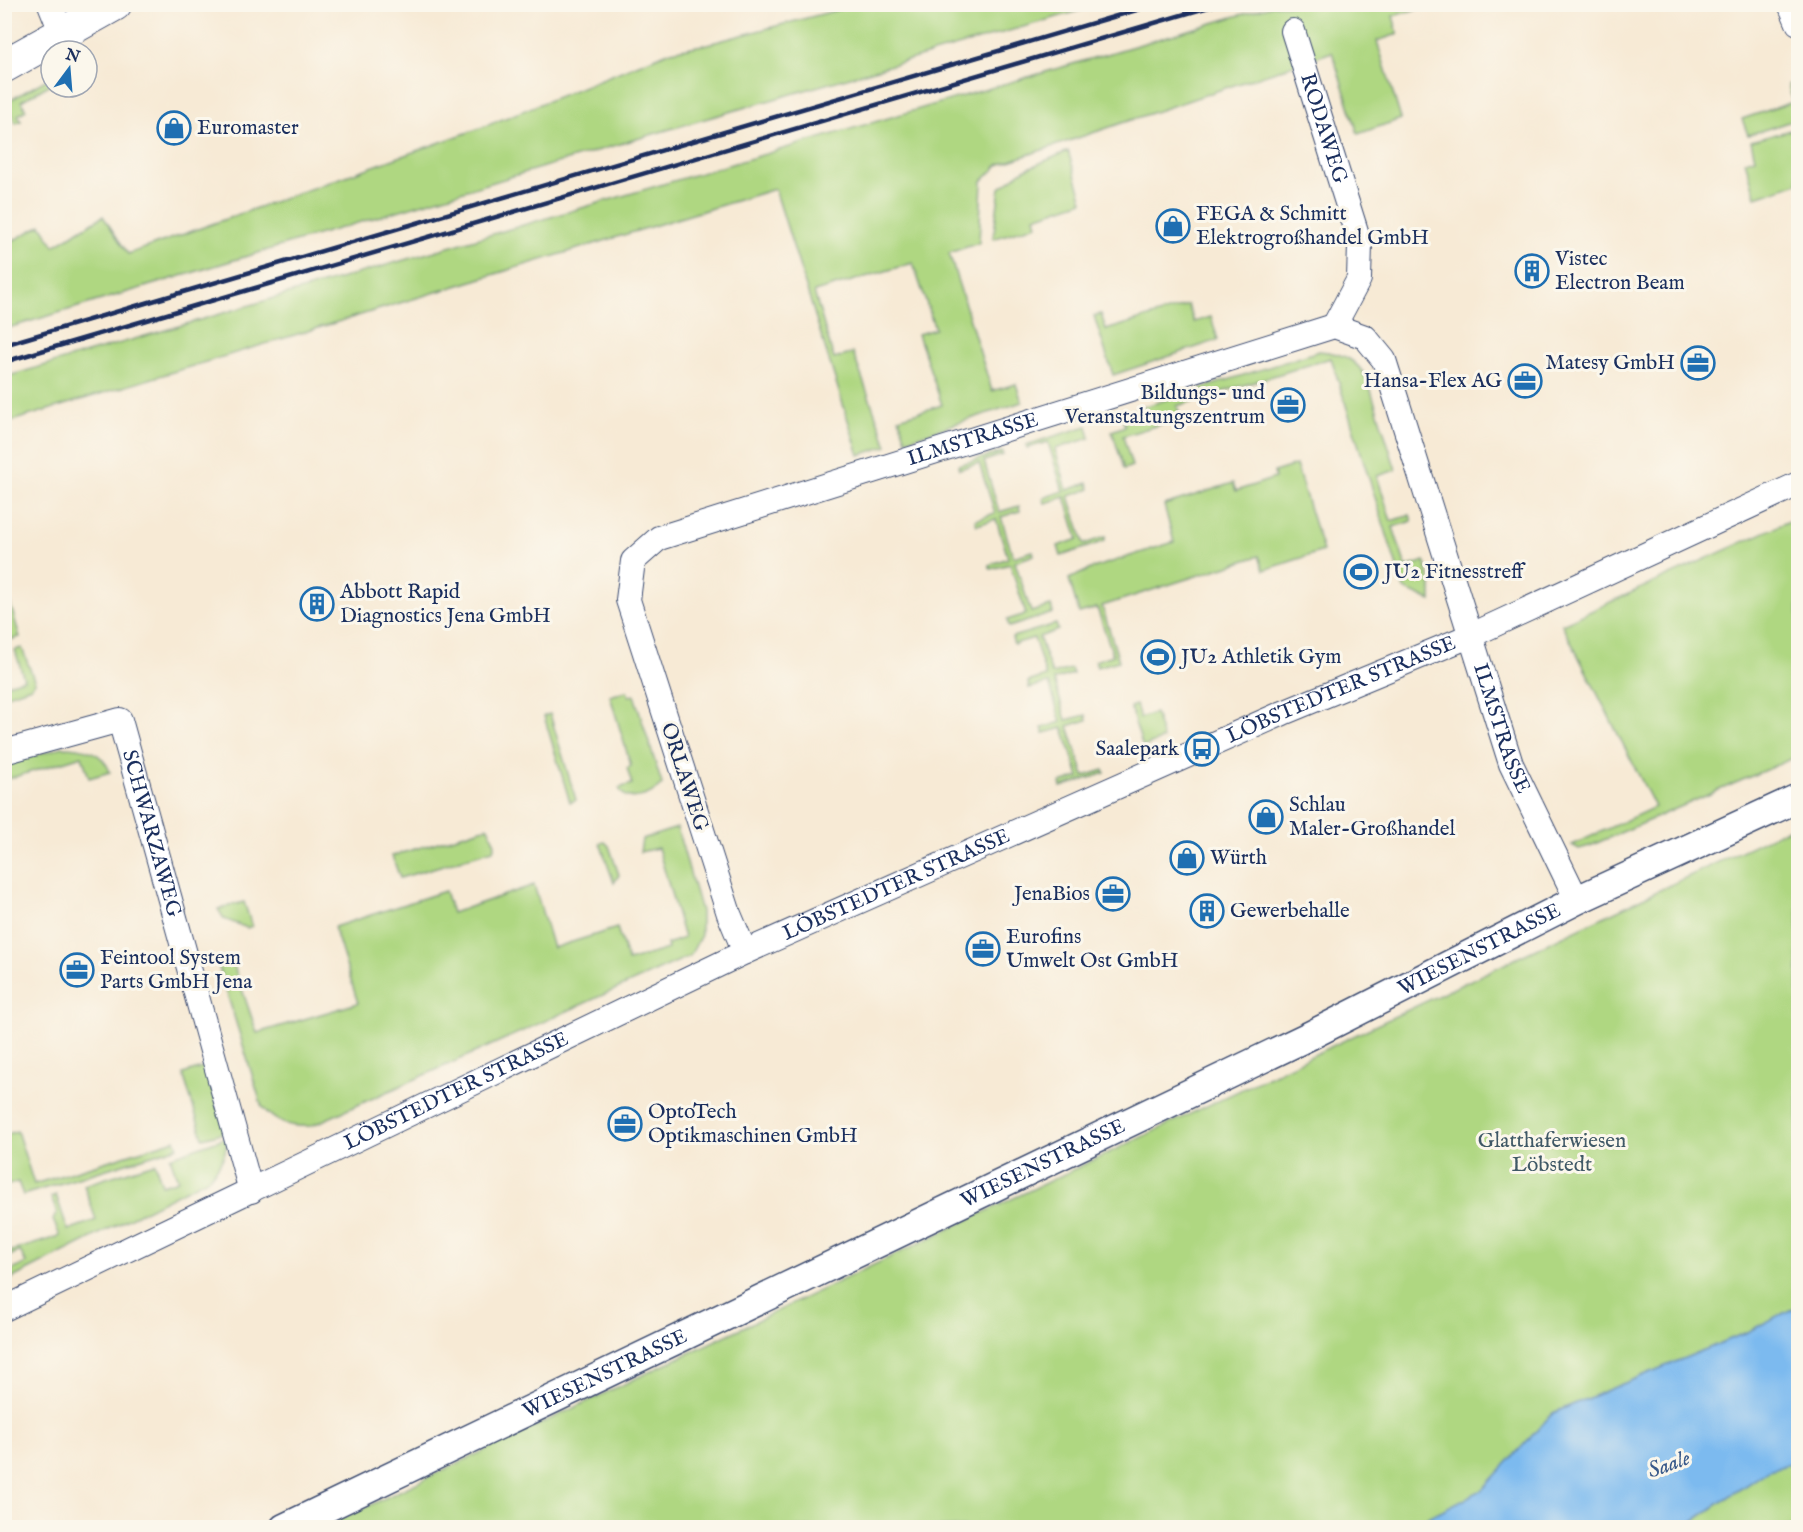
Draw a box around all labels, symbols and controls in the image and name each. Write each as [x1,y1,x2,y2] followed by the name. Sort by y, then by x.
[39,39,99,99] north arrow
[62,45,82,68] text: N
[1294,70,1354,187] street label: RODAWEG
[156,110,192,146] shop icon: Euromaster
[197,115,299,142] place label: Euromaster
[1196,201,1429,252] place label: FEGA & Schmitt Elektrogroßhandel GmbH
[1155,208,1191,244] shop icon: FEGA & Schmitt Elektrogroßhandel GmbH
[1554,246,1685,297] place label: Vistec Electron Beam
[1514,253,1550,289] building icon: Vistec Electron Beam
[1680,345,1716,381] office icon: Matesy GmbH
[1545,350,1675,377] place label: Matesy GmbH
[1507,363,1543,399] office icon: Hansa-Flex AG
[1363,368,1502,395] place label: Hansa-Flex AG
[1064,380,1266,431] place label: Bildungs- und Veranstaltungszentrum
[1270,387,1306,423] office icon: Bildungs- und Veranstaltungszentrum
[904,406,1042,473] street label: ILMSTRASSE
[1343,554,1379,590] sports icon: JU2 Fitnesstreff
[1382,559,1526,586] place label: JU2 Fitnesstreff
[339,579,551,630] place label: Abbott Rapid Diagnostics Jena GmbH
[299,586,335,622] building icon: Abbott Rapid Diagnostics Jena GmbH
[1222,630,1460,750] street label: LÖBSTEDTER STRASSE
[1140,639,1176,675] sports icon: JU2 Athletik Gym
[1179,644,1342,671] place label: JU2 Athletik Gym
[1467,660,1537,798] street label: ILMSTRASSE
[654,719,714,835] street label: ORLAWEG
[1184,731,1220,767] bus stop icon: Saalepark
[1095,736,1180,763] place label: Saalepark
[115,747,188,920] street label: SCHWARZAWEG
[1289,792,1455,843] place label: Schlau Maler-Großhandel
[1248,799,1284,835] shop icon: Schlau Maler-Großhandel
[778,823,1014,947] street label: LÖBSTEDTER STRASSE
[1169,840,1205,876] shop icon: Würth
[1210,845,1267,872] place label: Würth
[1095,876,1131,912] office icon: JenaBios
[1012,881,1090,908] place label: JenaBios
[1189,893,1225,929] building icon: Gewerbehalle
[1393,897,1565,1002] street label: WIESENSTRASSE
[1230,898,1350,925] place label: Gewerbehalle
[1006,924,1178,975] place label: Eurofins Umwelt Ost GmbH
[965,931,1001,967] office icon: Eurofins Umwelt Ost GmbH
[100,945,253,996] place label: Feintool System Parts GmbH Jena
[59,952,95,988] office icon: Feintool System Parts GmbH Jena
[340,1026,573,1157] street label: LÖBSTEDTER STRASSE
[648,1099,858,1150] place label: OptoTech Optikmaschinen GmbH
[607,1106,643,1142] office icon: OptoTech Optikmaschinen GmbH
[956,1113,1130,1215] street label: WIESENSTRASSE
[1478,1128,1626,1179] park label: Glatthaferwiesen Löbstedt
[518,1323,692,1425] street label: WIESENSTRASSE
[1644,1444,1695,1486] water label: Saale

